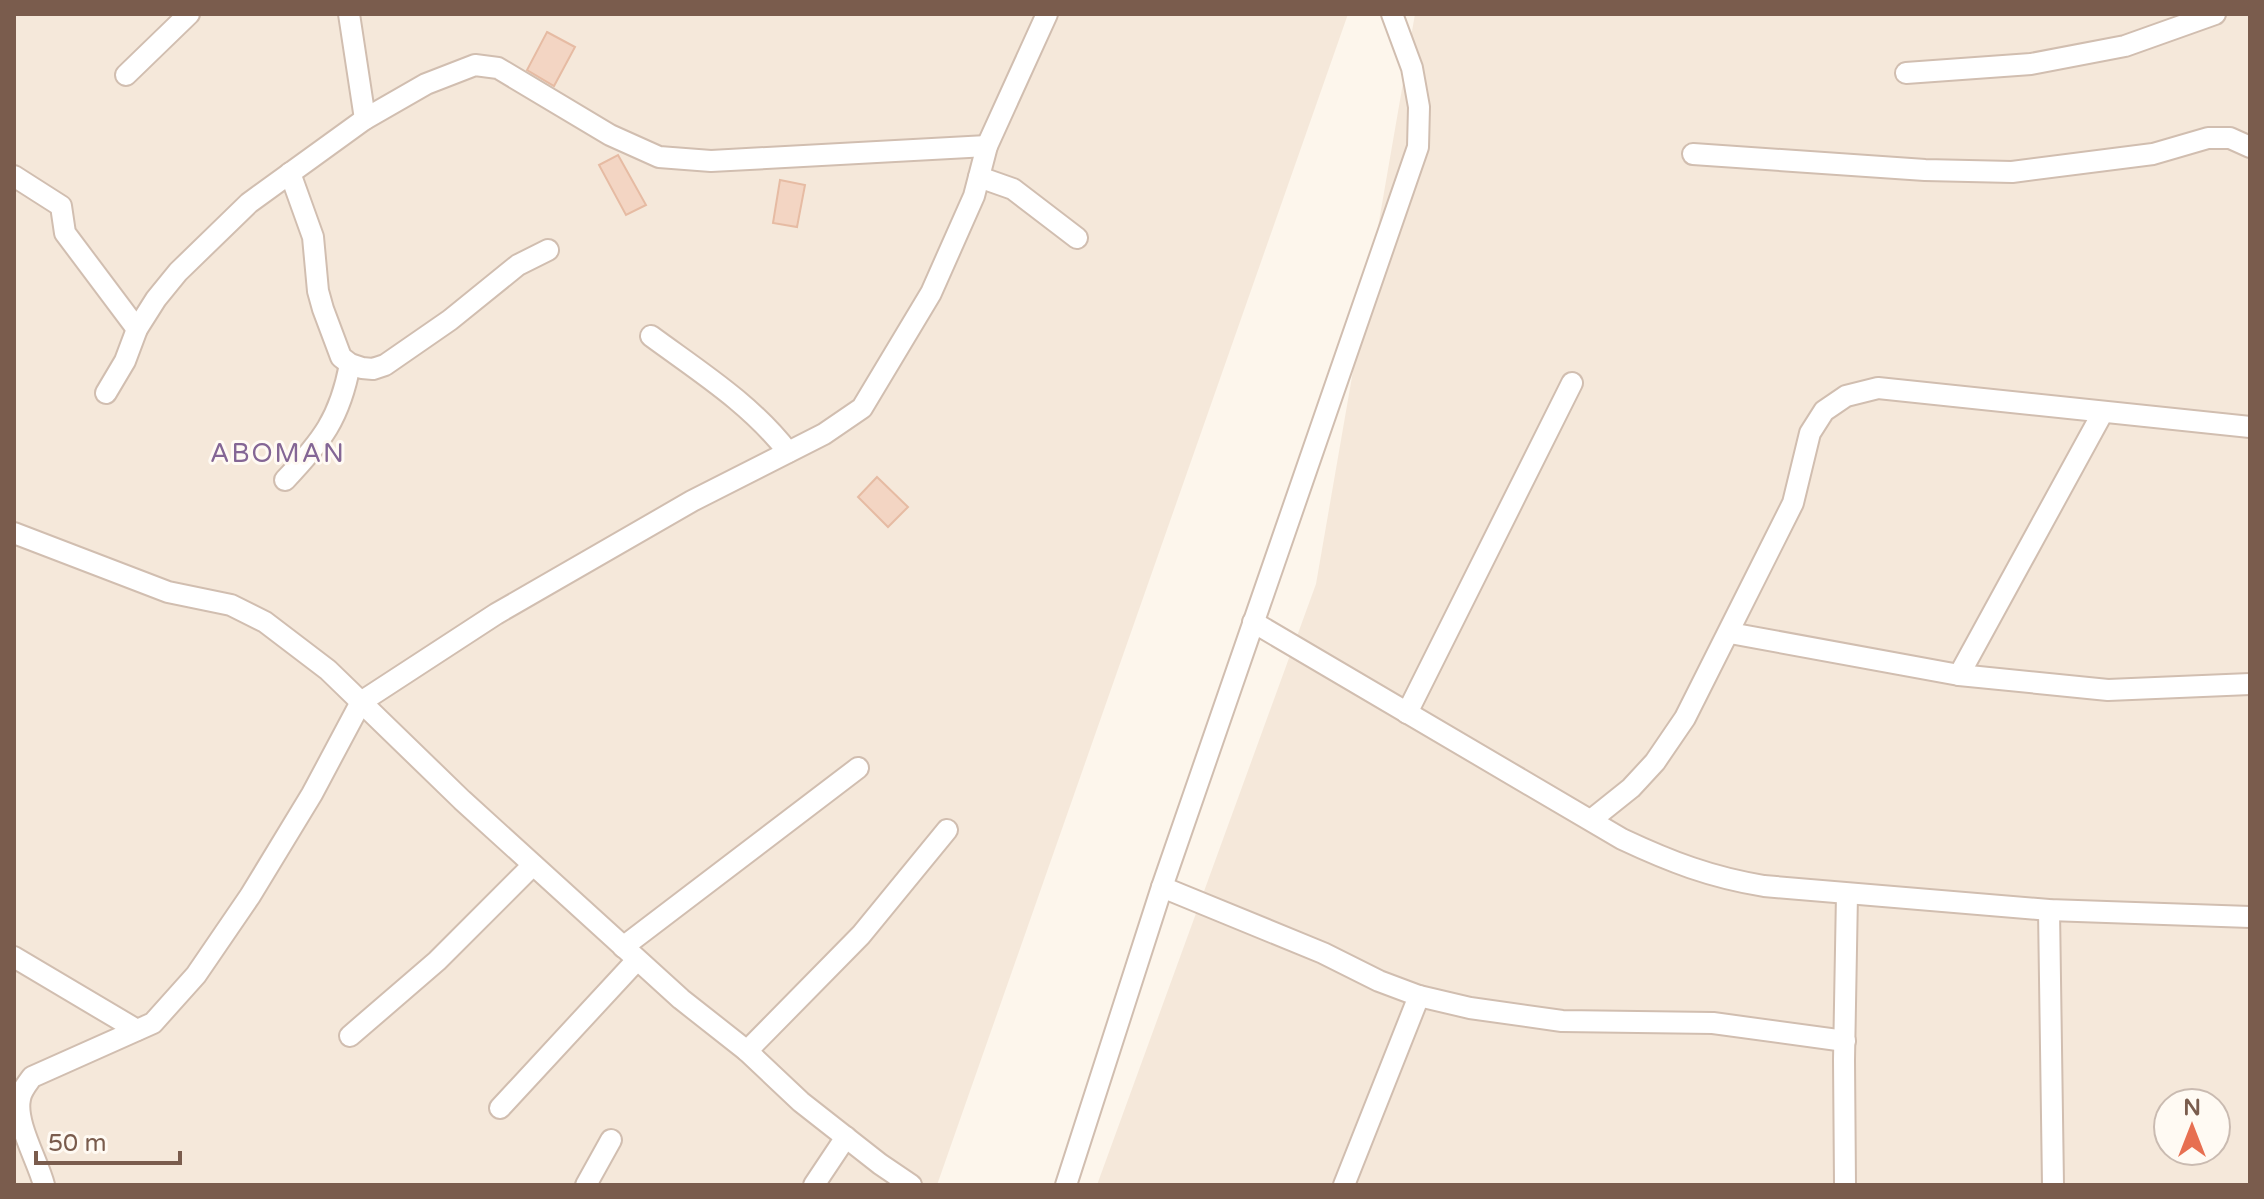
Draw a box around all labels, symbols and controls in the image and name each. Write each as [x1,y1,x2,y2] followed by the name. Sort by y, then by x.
[210,438,346,469] district label: ABOMAN
[2152,1087,2232,1167] north arrow
[2183,1095,2201,1121] text: N
[36,1115,180,1165] scale bar
[48,1129,106,1158] text: 50 m

